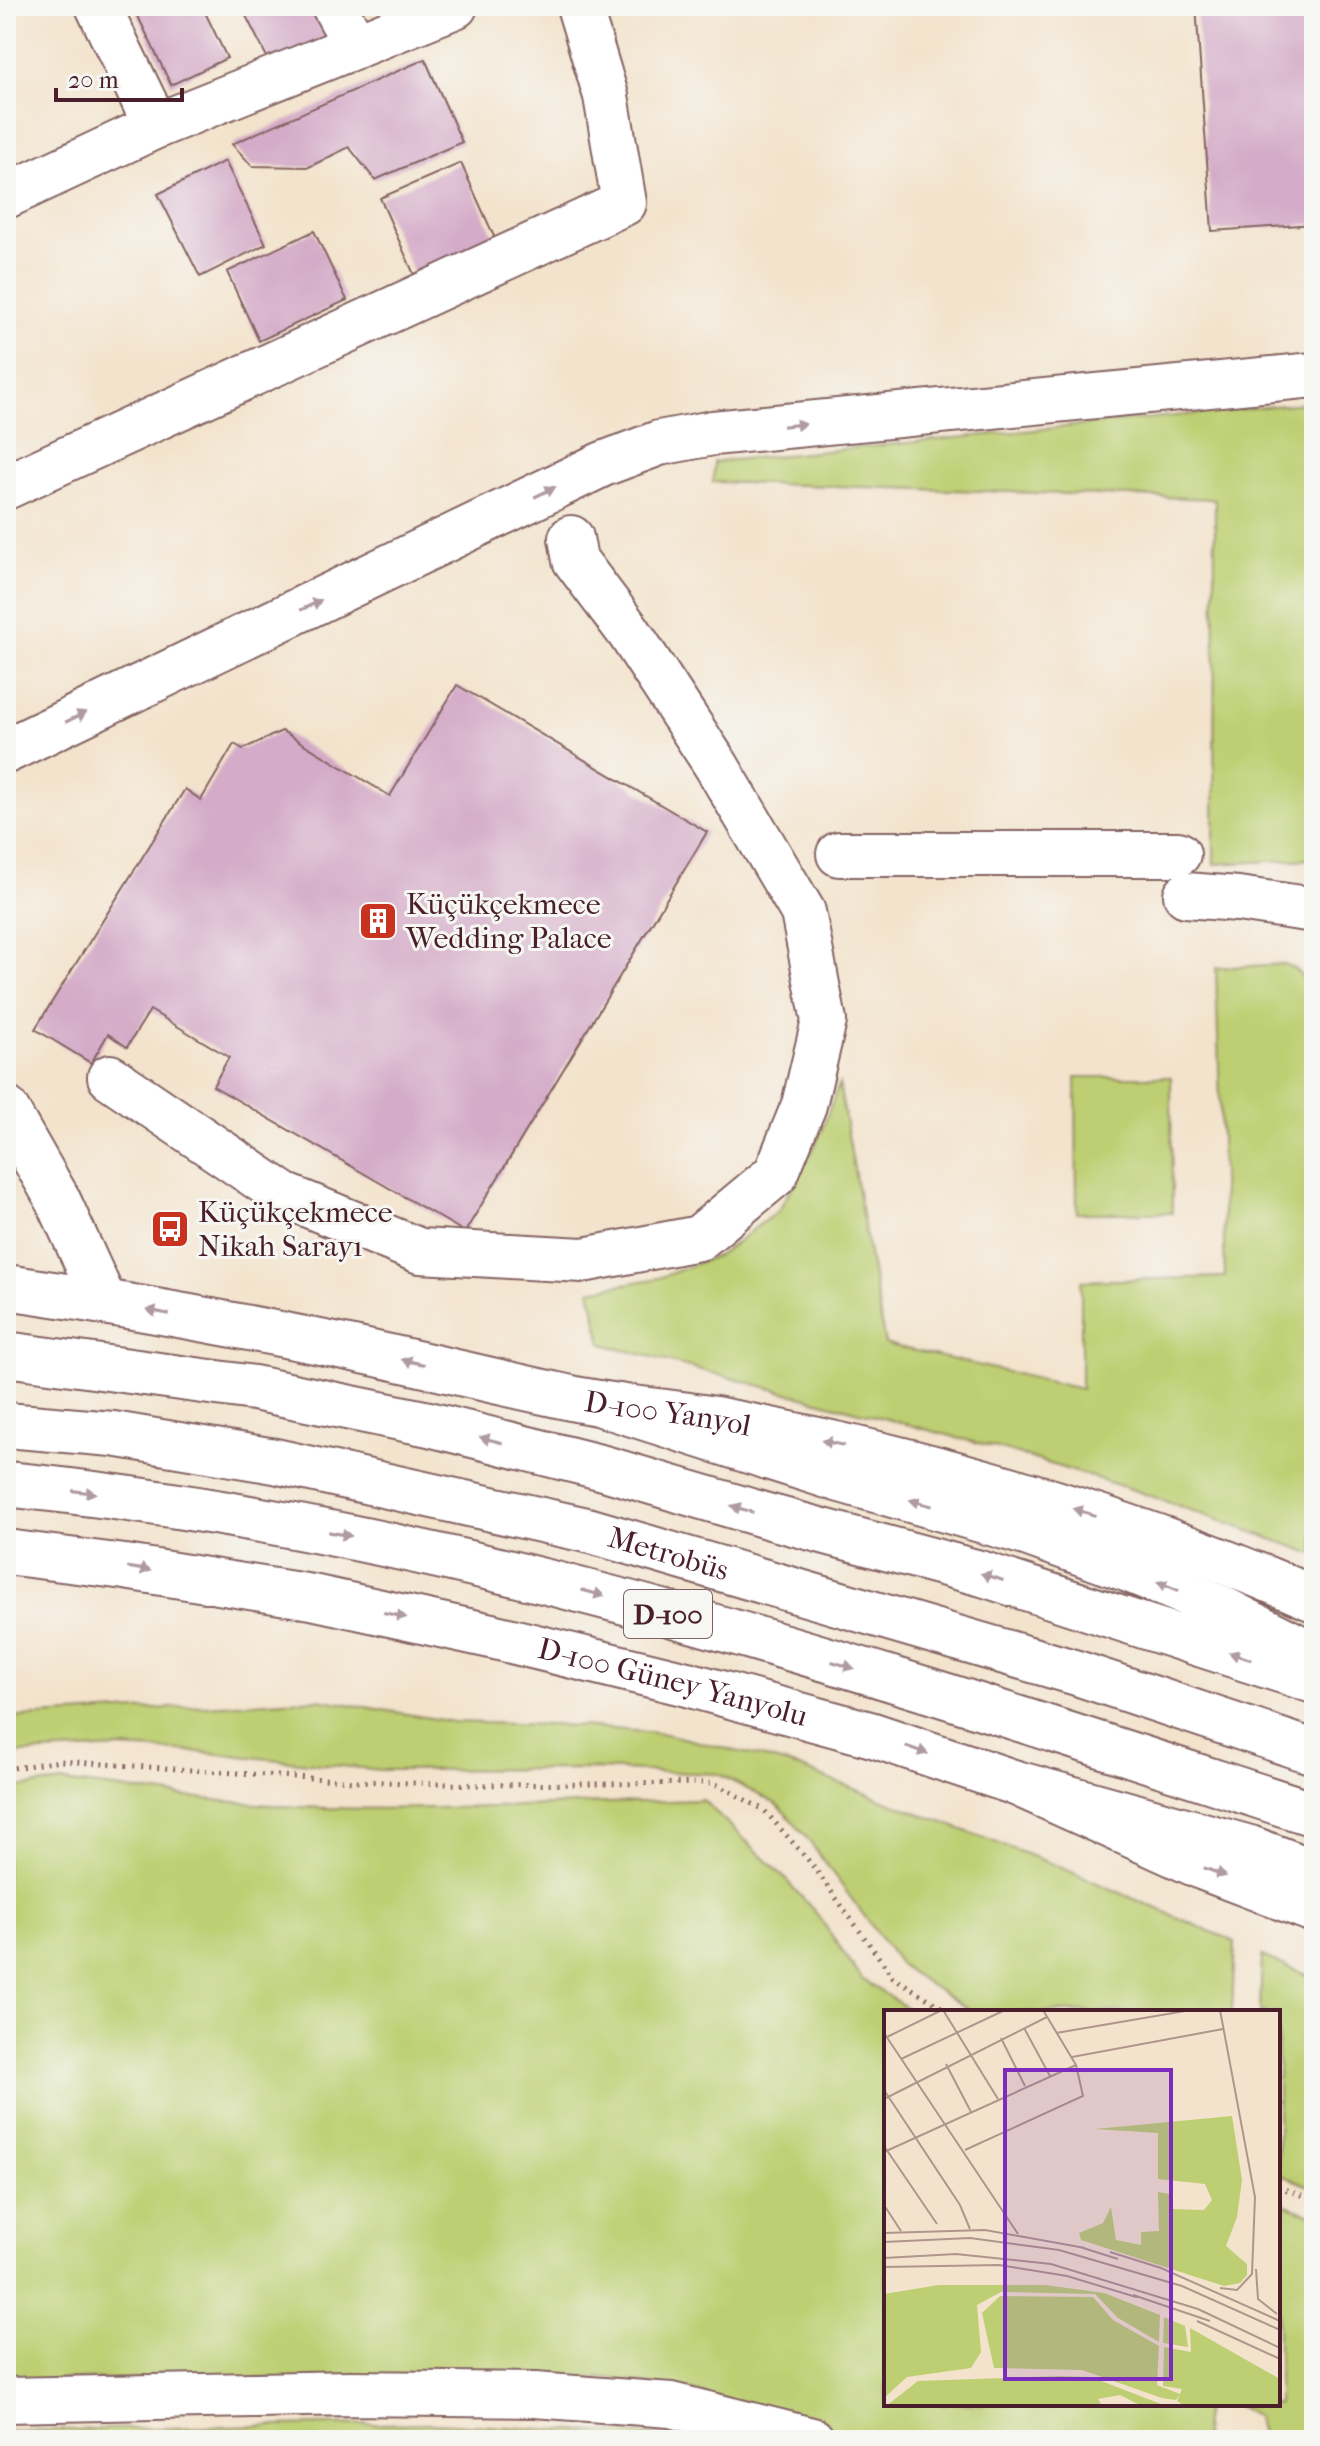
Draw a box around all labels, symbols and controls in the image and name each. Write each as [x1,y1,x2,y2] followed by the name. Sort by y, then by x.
[56,52,182,102] scale bar
[68,66,119,94] text: 20 m
[782,418,807,431] one-way arrow
[534,485,557,499] one-way arrow
[299,598,323,612] one-way arrow
[65,710,88,724] one-way arrow
[405,887,612,956] place label: Küçükçekmece Wedding Palace
[357,900,399,942] building icon: Küçükçekmece Wedding Palace
[198,1195,393,1264] place label: Küçükçekmece Nikah Sarayı
[149,1208,191,1250] bus stop icon: Küçükçekmece Nikah Sarayı
[145,1305,170,1317] one-way arrow
[400,1355,425,1368] one-way arrow
[582,1384,754,1443] street label: D-100 Yanyol
[478,1433,503,1445] one-way arrow
[821,1436,846,1449] one-way arrow
[71,1486,96,1499] one-way arrow
[909,1496,933,1509] one-way arrow
[729,1502,753,1515] one-way arrow
[1072,1506,1096,1518] one-way arrow
[604,1519,733,1588] street label: Metrobüs
[328,1528,353,1540] one-way arrow
[127,1563,152,1576] one-way arrow
[980,1570,1004,1583] one-way arrow
[1156,1579,1180,1592] one-way arrow
[582,1587,606,1600] one-way arrow
[624,1590,712,1638] road number: D-100
[382,1609,407,1622] one-way arrow
[534,1631,811,1734] street label: D-100 Güney Yanyolu
[1228,1650,1252,1662] one-way arrow
[831,1659,855,1671] one-way arrow
[906,1744,930,1756] one-way arrow
[1203,1866,1227,1879] one-way arrow
[884,2010,1280,2406] inset map

